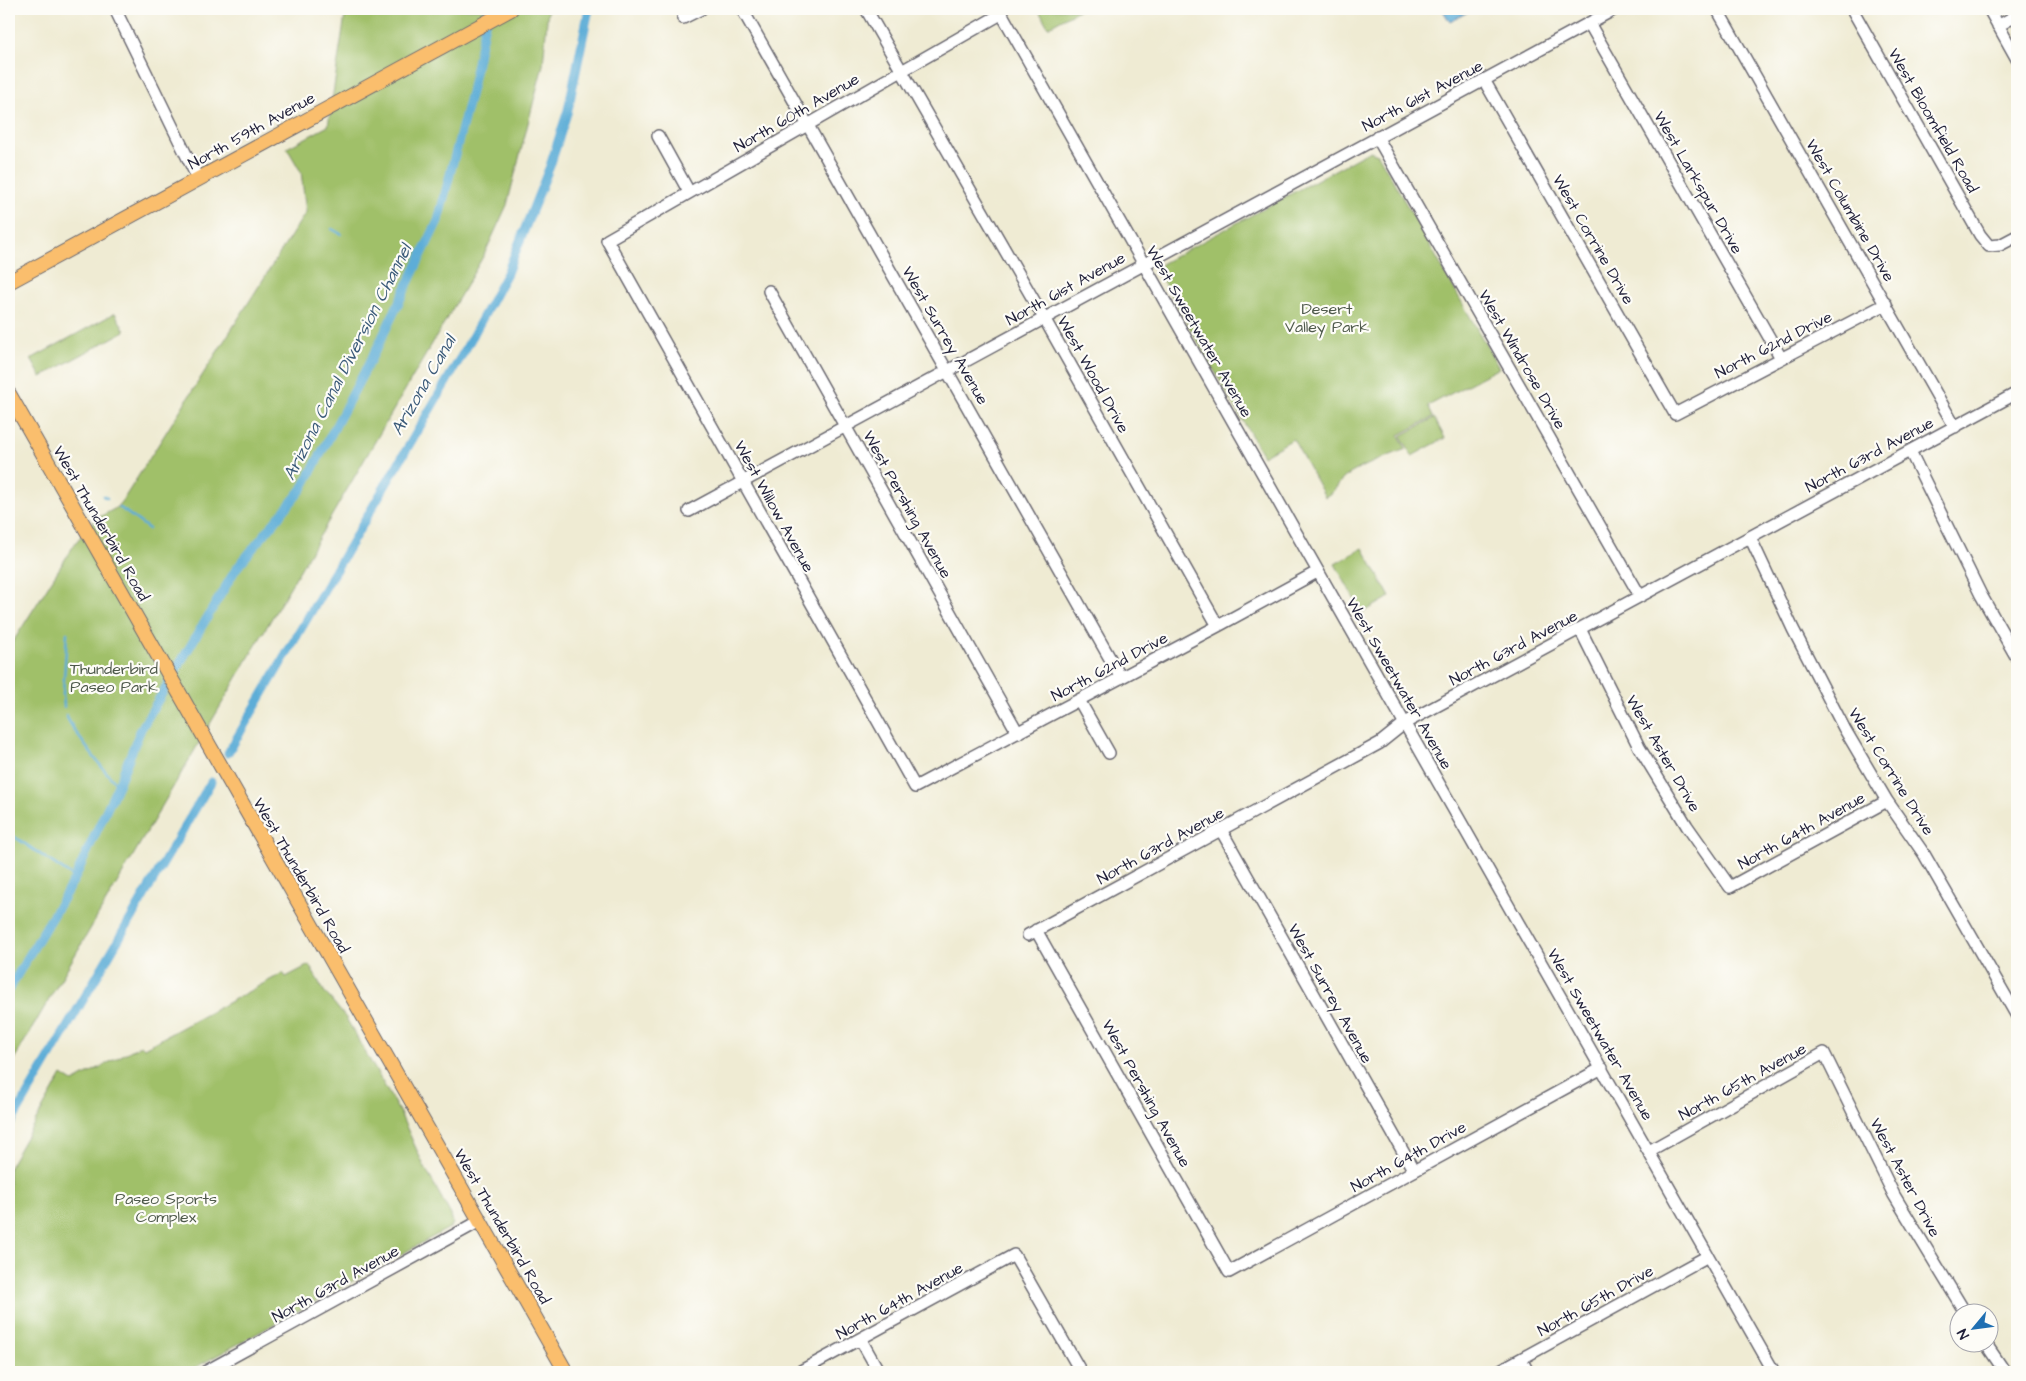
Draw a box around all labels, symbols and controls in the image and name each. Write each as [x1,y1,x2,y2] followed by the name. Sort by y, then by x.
[1883,44,1984,197] street label: West Bloomfield Road
[1358,55,1487,137] street label: North 61st Avenue
[730,68,864,158] street label: North 60th Avenue
[184,87,319,175] street label: North 59th Avenue
[1648,107,1748,258] street label: West Larkspur Drive
[1800,135,1900,286] street label: West Columbine Drive
[1547,170,1639,309] street label: West Corrine Drive
[277,238,419,484] water label: Arizona Canal Diversion Channel
[1141,242,1258,422] street label: West Sweetwater Avenue
[1002,247,1130,331] street label: North 61st Avenue
[896,262,994,410] street label: West Surrey Avenue
[1473,286,1571,434] street label: West Windrose Drive
[1285,298,1369,339] park label: Desert Valley Park
[1711,306,1836,384] street label: North 62nd Drive
[1052,312,1135,437] street label: West Wood Drive
[385,329,463,440] water label: Arizona Canal
[1802,412,1938,498] street label: North 63rd Avenue
[857,427,957,583] street label: West Pershing Avenue
[729,437,820,577] street label: West Willow Avenue
[48,442,155,605] street label: West Thunderbird Road
[1341,594,1458,774] street label: West Sweetwater Avenue
[1446,605,1582,691] street label: North 63rd Avenue
[1047,627,1172,707] street label: North 62nd Drive
[70,658,158,698] park label: Thunderbird Paseo Park
[1621,691,1706,816] street label: West Aster Drive
[1843,704,1940,840] street label: West Corrine Drive
[1734,787,1869,875] street label: North 64th Avenue
[248,794,355,957] street label: West Thunderbird Road
[1093,802,1228,890] street label: North 63rd Avenue
[1282,920,1378,1068] street label: West Surrey Avenue
[1542,945,1659,1125] street label: West Sweetwater Avenue
[1096,1016,1196,1172] street label: West Pershing Avenue
[1675,1037,1811,1126] street label: North 65th Avenue
[1864,1114,1946,1241] street label: West Aster Drive
[1347,1116,1471,1198] street label: North 64th Drive
[449,1145,556,1308] street label: West Thunderbird Road
[115,1188,217,1228] park label: Paseo Sports Complex
[268,1240,403,1328] street label: North 63rd Avenue
[832,1257,967,1345] street label: North 64th Avenue
[1534,1260,1658,1342] street label: North 65th Drive
[1948,1304,1998,1354] north arrow
[1953,1325,1974,1343] text: N

